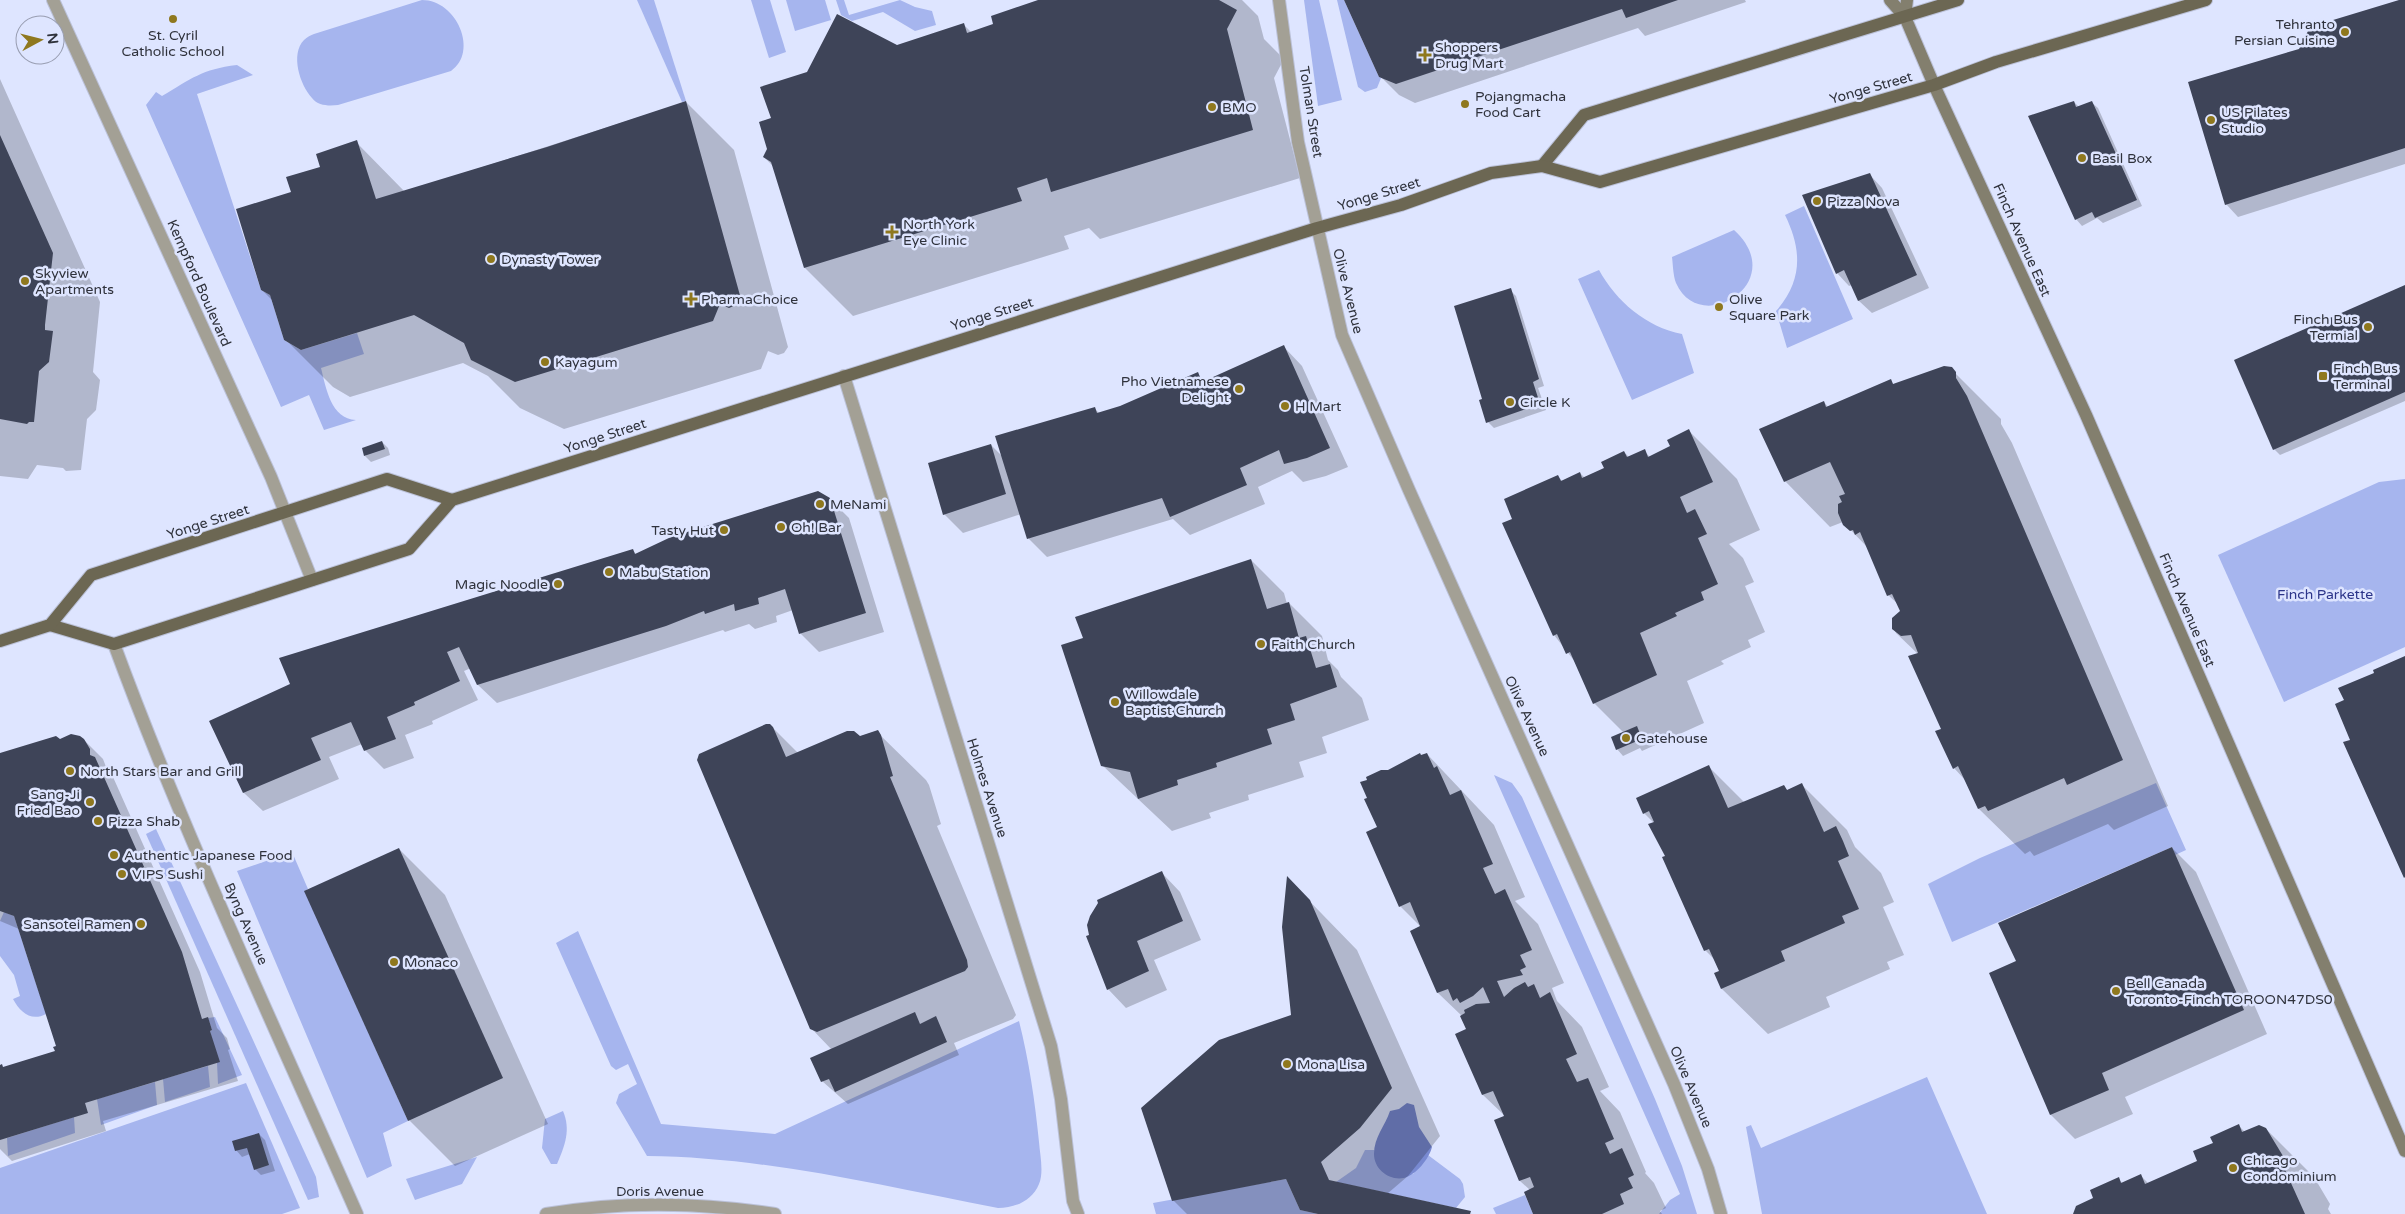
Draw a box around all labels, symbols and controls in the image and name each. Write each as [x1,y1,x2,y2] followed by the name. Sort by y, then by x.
[167,13,179,25] marker: St. Cyril Catholic School
[15,15,65,65] north arrow
[2234,16,2335,49] place label: Tehranto Persian Cuisine
[2339,26,2351,38] marker: Tehranto Persian Cuisine
[121,27,225,60] place label: St. Cyril Catholic School
[43,32,62,45] text: N
[1435,39,1505,72] place label: Shoppers Drug Mart
[1419,49,1431,61] marker: Shoppers Drug Mart
[1295,65,1327,160] street label: Tolman Street
[1828,68,1915,108] street label: Yonge Street
[1475,88,1566,121] place label: Pojangmacha Food Cart
[1459,98,1471,110] marker: Pojangmacha Food Cart
[1222,99,1257,116] place label: BMO
[1206,101,1218,113] marker: BMO
[2221,104,2288,137] place label: US Pilates Studio
[2205,114,2217,126] marker: US Pilates Studio
[2092,150,2152,167] place label: Basil Box
[2076,152,2088,164] marker: Basil Box
[1336,173,1423,215] street label: Yonge Street
[1989,181,2055,300] street label: Finch Avenue East
[1827,193,1900,210] place label: Pizza Nova
[1811,195,1823,207] marker: Pizza Nova
[903,216,975,249] place label: North York Eye Clinic
[163,217,235,349] street label: Kempford Boulevard
[885,225,899,239] marker: North York Eye Clinic
[1329,247,1367,335] street label: Olive Avenue
[501,251,599,268] place label: Dynasty Tower
[485,253,497,265] marker: Dynasty Tower
[35,265,114,298] place label: Skyview Apartments
[19,275,31,287] marker: Skyview Apartments
[701,291,798,308] place label: PharmaChoice
[1729,291,1810,324] place label: Olive Square Park
[685,293,697,305] marker: PharmaChoice
[949,293,1036,335] street label: Yonge Street
[1713,301,1725,313] marker: Olive Square Park
[2293,311,2358,344] place label: Finch Bus Termial
[2362,321,2374,333] marker: Finch Bus Termial
[555,354,618,371] place label: Kayagum
[539,356,551,368] marker: Kayagum
[2333,360,2398,393] place label: Finch Bus Terminal
[2317,370,2329,382] marker: Finch Bus Terminal
[1121,373,1230,406] place label: Pho Vietnamese Delight
[1233,383,1245,395] marker: Pho Vietnamese Delight
[1520,394,1570,411] place label: Circle K
[1504,396,1516,408] marker: Circle K
[1295,398,1342,415] place label: H Mart
[1279,400,1291,412] marker: H Mart
[562,415,649,457] street label: Yonge Street
[830,496,887,513] place label: MeNami
[814,498,826,510] marker: MeNami
[165,501,252,543] street label: Yonge Street
[791,519,842,536] place label: Oh! Bar
[775,521,787,533] marker: Oh! Bar
[651,522,715,539] place label: Tasty Hut
[718,524,730,536] marker: Tasty Hut
[2155,550,2219,670] street label: Finch Avenue East
[619,564,709,581] place label: Mabu Station
[603,566,615,578] marker: Mabu Station
[455,576,548,593] place label: Magic Noodle
[552,578,564,590] marker: Magic Noodle
[2277,586,2373,603] park label: Finch Parkette
[1271,636,1355,653] place label: Faith Church
[1255,638,1267,650] marker: Faith Church
[1501,673,1553,759] street label: Olive Avenue
[1125,686,1224,719] place label: Willowdale Baptist Church
[1109,696,1121,708] marker: Willowdale Baptist Church
[1636,730,1708,747] place label: Gatehouse
[1620,732,1632,744] marker: Gatehouse
[963,736,1011,840] street label: Holmes Avenue
[80,763,242,780] place label: North Stars Bar and Grill
[64,765,76,777] marker: North Stars Bar and Grill
[17,786,80,819] place label: Sang-Ji Fried Bao
[84,796,96,808] marker: Sang-Ji Fried Bao
[108,813,180,830] place label: Pizza Shab
[92,815,104,827] marker: Pizza Shab
[124,847,293,864] place label: Authentic Japanese Food
[108,849,120,861] marker: Authentic Japanese Food
[132,866,203,883] place label: VIPS Sushi
[116,868,128,880] marker: VIPS Sushi
[220,880,272,968] street label: Byng Avenue
[23,916,131,933] place label: Sansotei Ramen
[135,918,147,930] marker: Sansotei Ramen
[404,954,458,971] place label: Monaco
[388,956,400,968] marker: Monaco
[2126,975,2333,1008] place label: Bell Canada Toronto-Finch TOROON47DS0
[2110,985,2122,997] marker: Bell Canada Toronto-Finch TOROON47DS0
[1666,1044,1716,1131] street label: Olive Avenue
[1297,1056,1365,1073] place label: Mona Lisa
[1281,1058,1293,1070] marker: Mona Lisa
[2243,1152,2337,1185] place label: Chicago Condominium
[2227,1162,2239,1174] marker: Chicago Condominium
[616,1183,704,1200] street label: Doris Avenue

